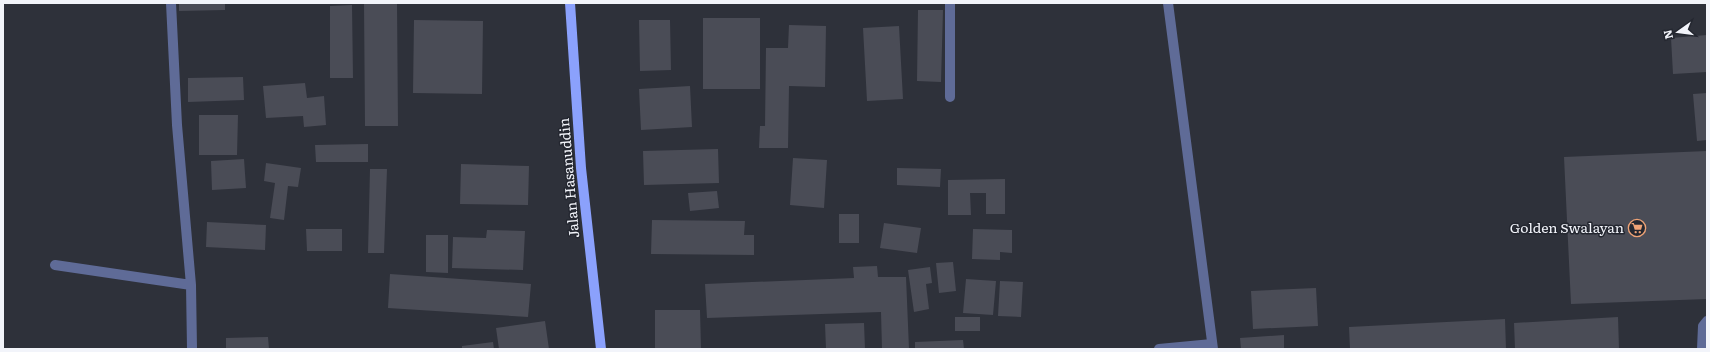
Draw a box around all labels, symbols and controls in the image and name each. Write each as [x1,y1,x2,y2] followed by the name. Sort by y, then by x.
[1658,12,1698,52] north arrow
[1658,28,1676,41] text: N
[553,117,583,239] street label: Jalan Hasanuddin
[1510,217,1624,237] place label: Golden Swalayan
[1627,218,1647,238] supermarket icon: Golden Swalayan

